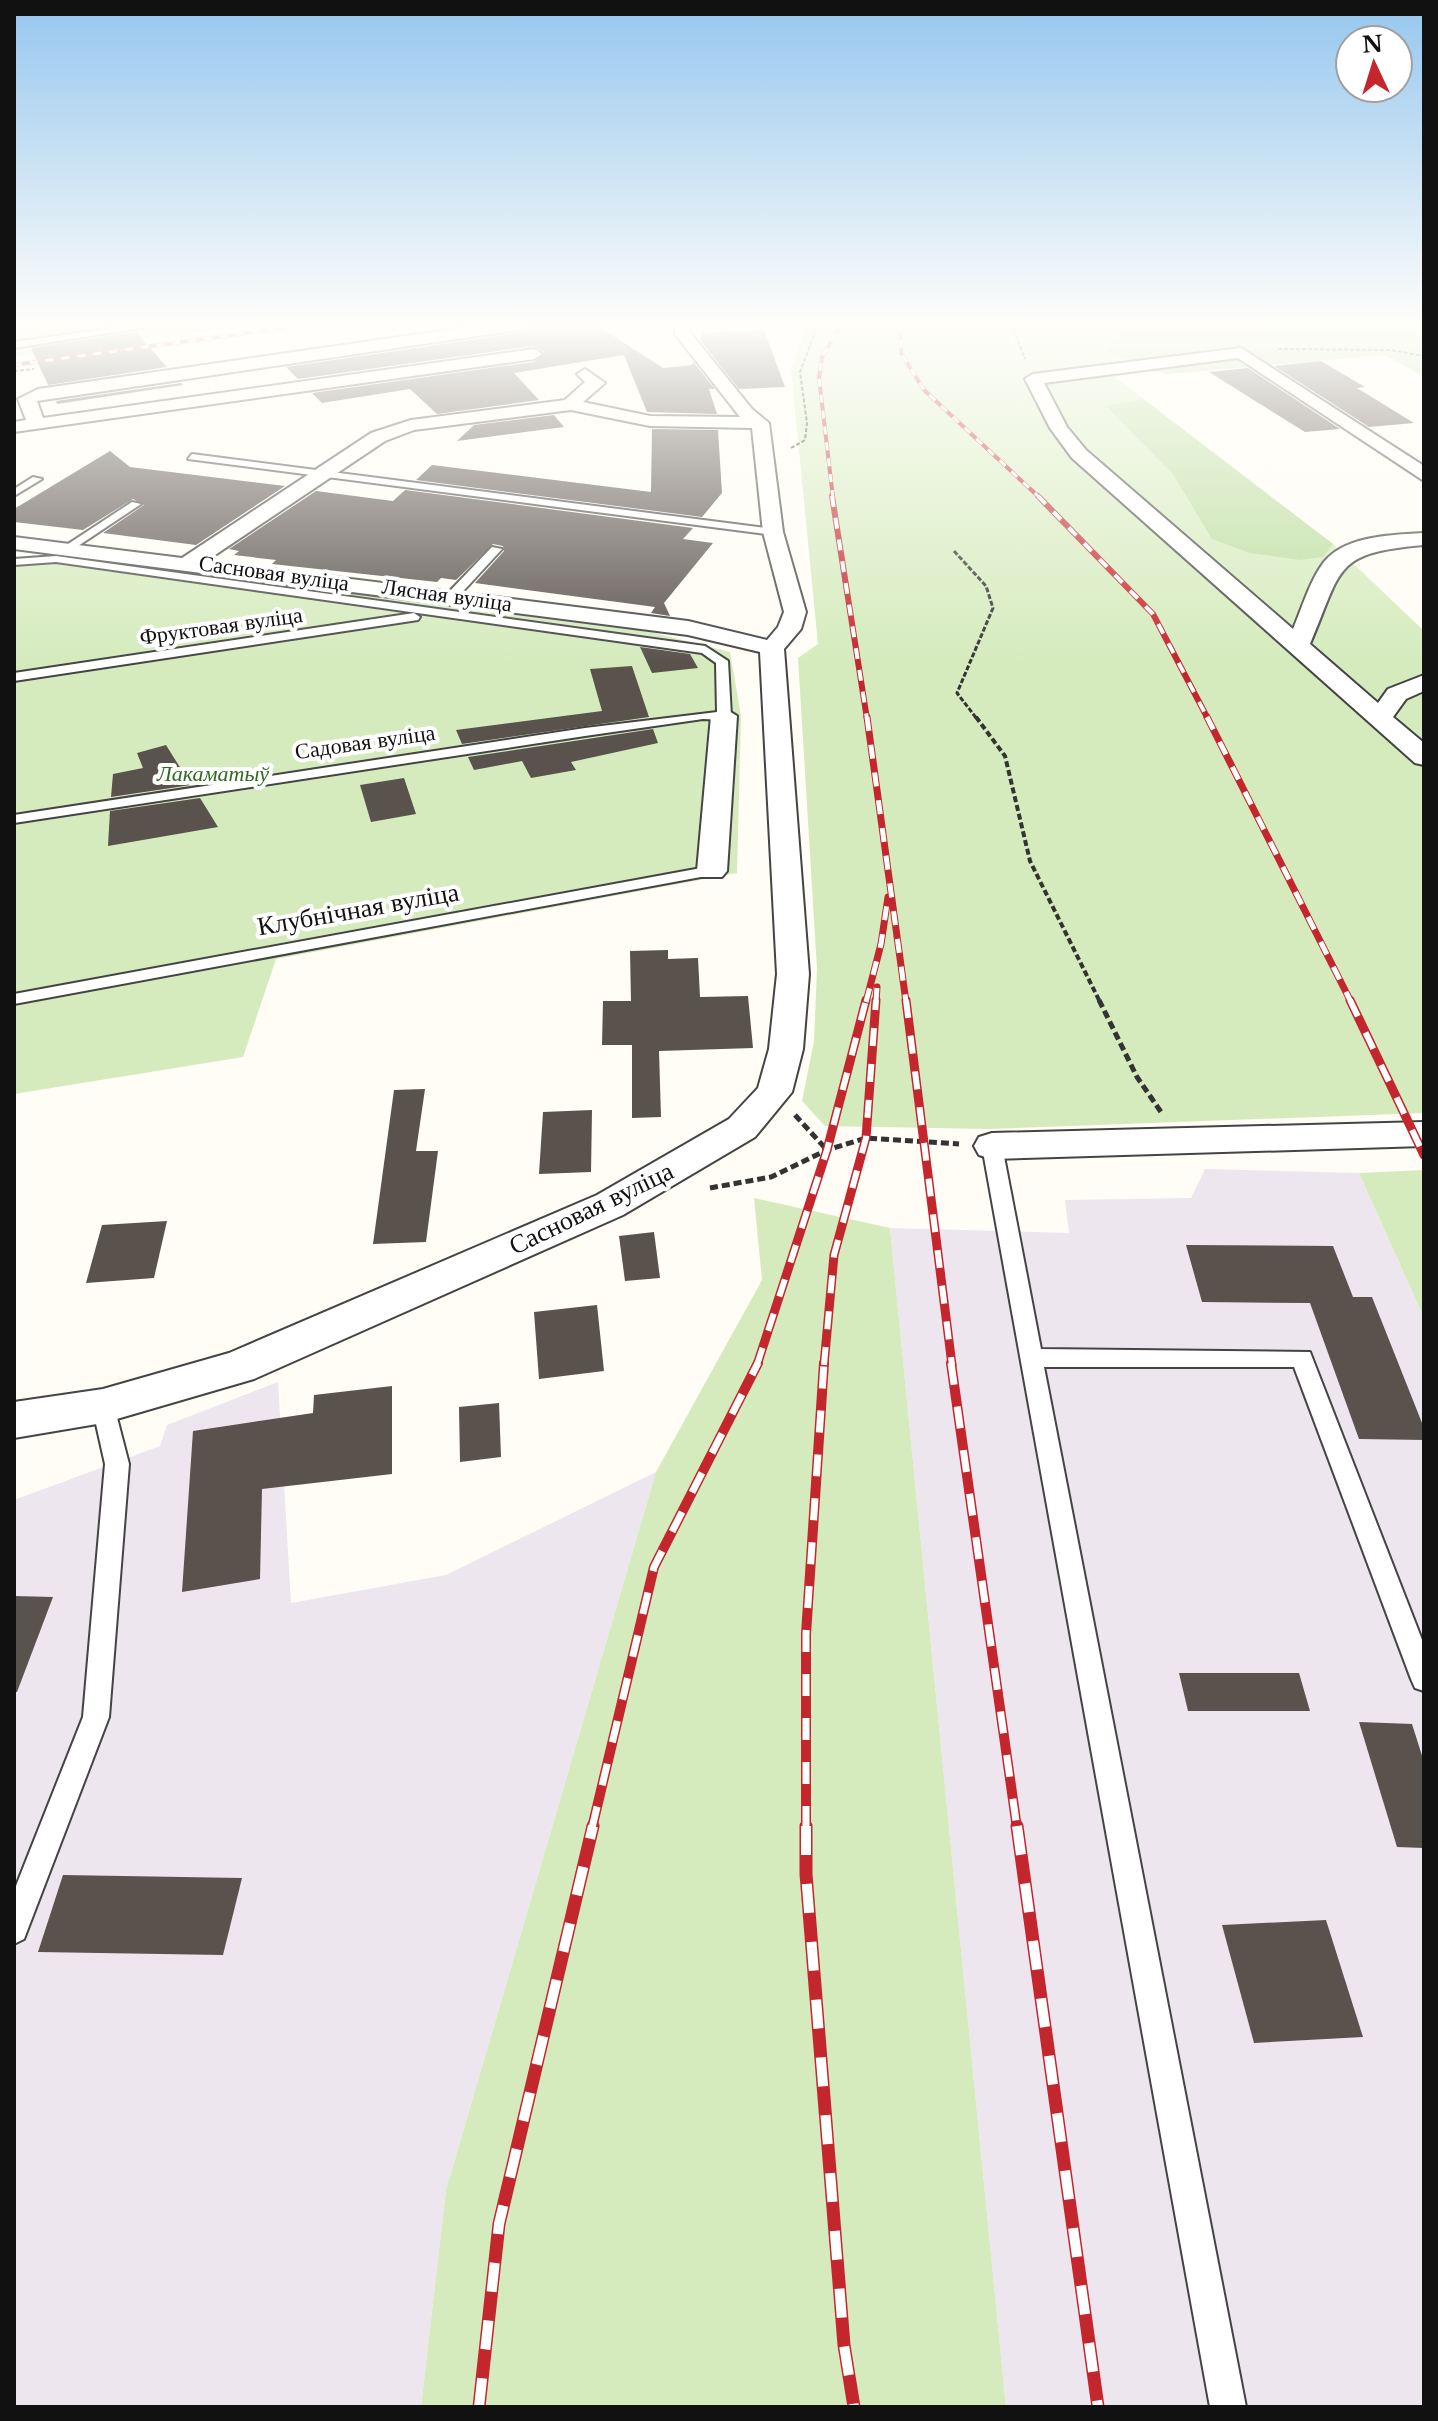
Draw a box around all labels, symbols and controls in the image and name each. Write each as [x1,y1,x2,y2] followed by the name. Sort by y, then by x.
[1334,24,1414,104] north arrow
[1361,30,1384,59] text: N
[197,549,351,597] street label: Сасновая вуліца
[380,573,514,618] street label: Лясная вуліца
[138,601,305,651] street label: Фруктовая вуліца
[293,719,437,765] street label: Садовая вуліца
[156,760,270,787] park label: Лакаматыў
[255,875,462,942] street label: Клубнічная вуліца
[503,1154,679,1262] street label: Сасновая вуліца

